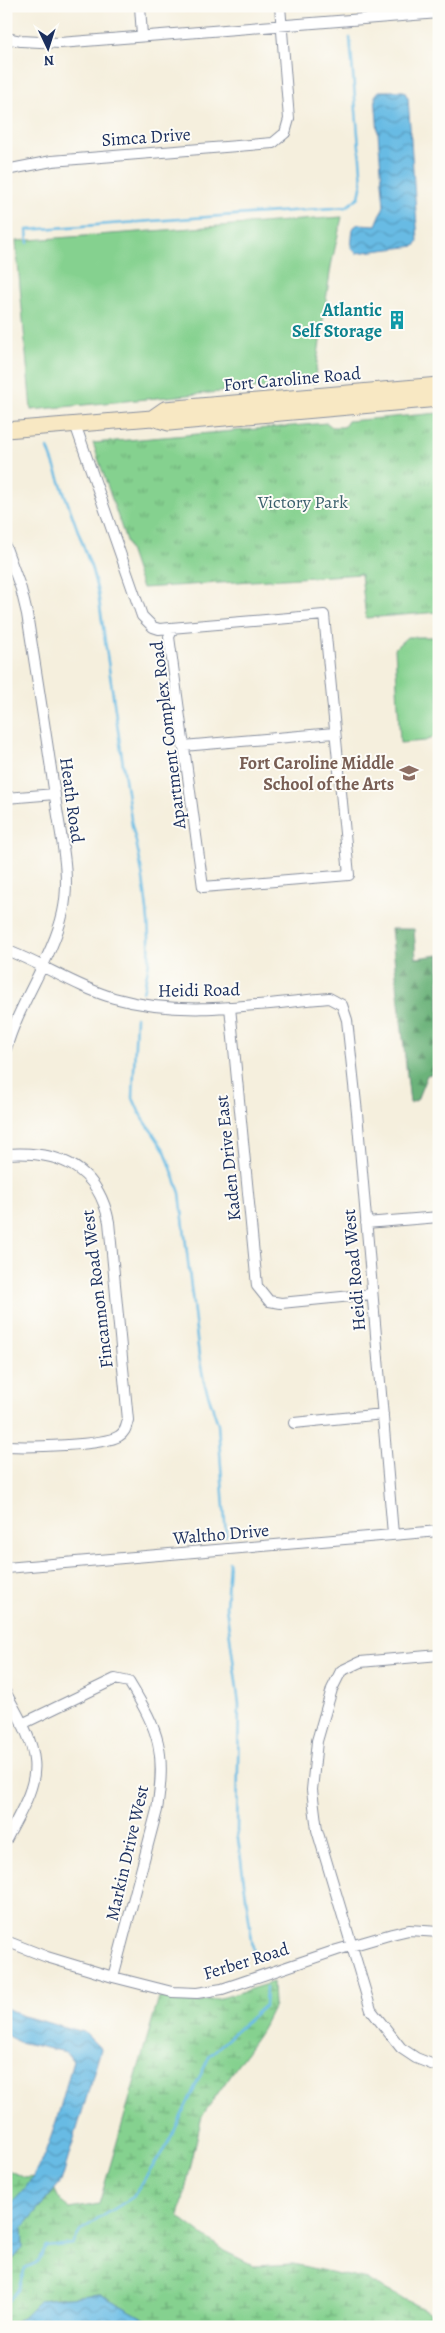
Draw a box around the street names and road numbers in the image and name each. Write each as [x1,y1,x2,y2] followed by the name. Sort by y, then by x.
[101,122,191,152] street label: Simca Drive
[222,361,362,397] street label: Fort Caroline Road
[145,639,192,831] street label: Apartment Complex Road
[54,756,90,845] street label: Heath Road
[158,977,241,1003] street label: Heidi Road
[209,1094,247,1222] street label: Kaden Drive East
[75,1208,119,1370] street label: Fincannon Road West
[337,1208,371,1332] street label: Heidi Road West
[171,1518,270,1550] street label: Waltho Drive
[100,1783,154,1923] street label: Markin Drive West
[200,1936,292,1985] street label: Ferber Road

